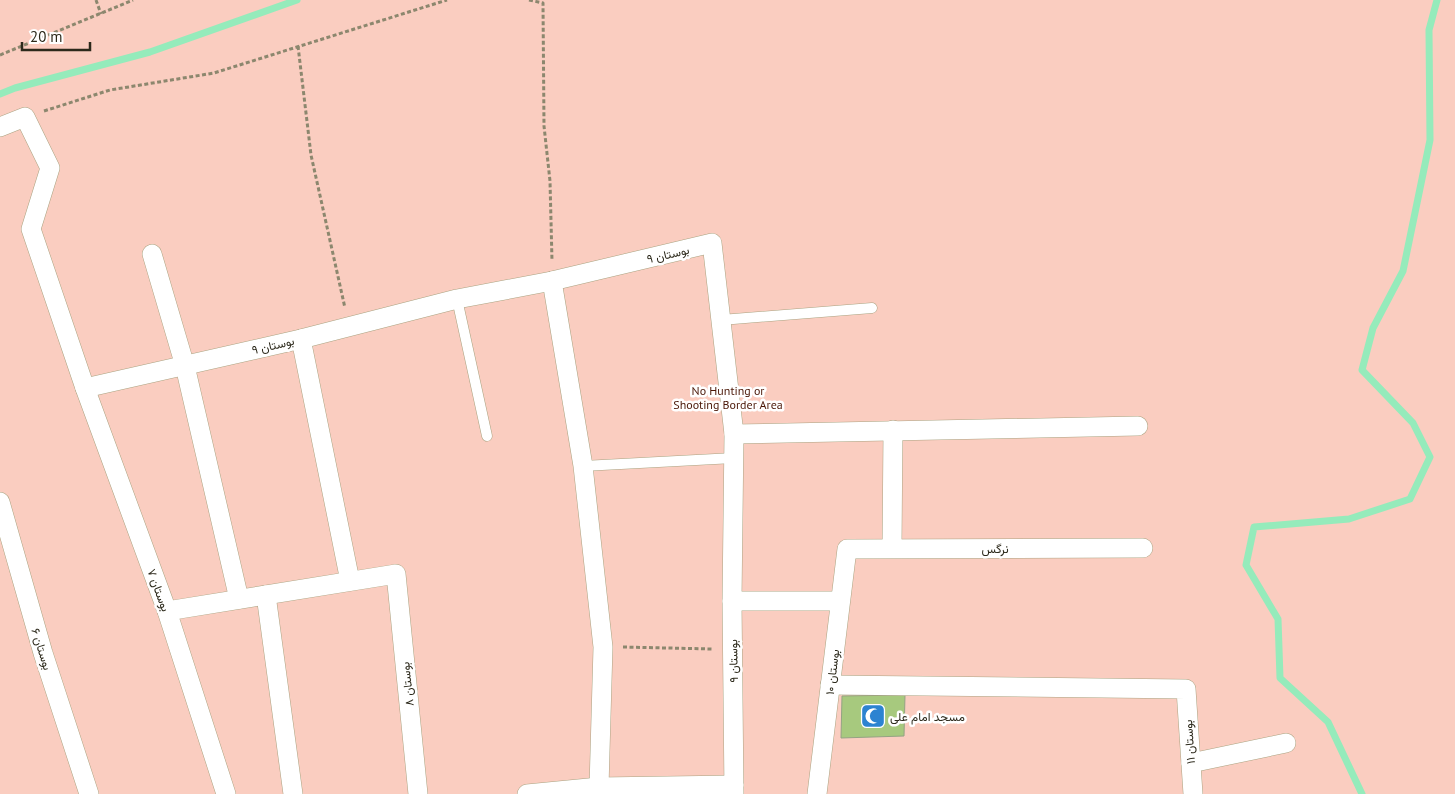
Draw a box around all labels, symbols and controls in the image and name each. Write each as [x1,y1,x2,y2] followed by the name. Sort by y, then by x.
[22,20,90,52] scale bar
[30,27,63,46] text: 20 m
[645,242,691,267] street label: بوستان ۹
[250,333,296,358] street label: بوستان ۹
[673,383,783,412] park label: No Hunting or Shooting Border Area
[981,541,1009,557] street label: نرگس
[143,567,174,614] street label: بوستان ۷
[28,626,55,672] street label: بوستان ۶
[725,639,742,683] street label: بوستان ۹
[822,648,843,696] street label: بوستان ۱۰
[397,661,418,707] street label: بوستان ۸
[860,703,886,729] mosque icon: مسجد امام علی
[890,709,965,725] place label: مسجد امام علی
[1180,719,1199,765] street label: بوستان ۱۱

